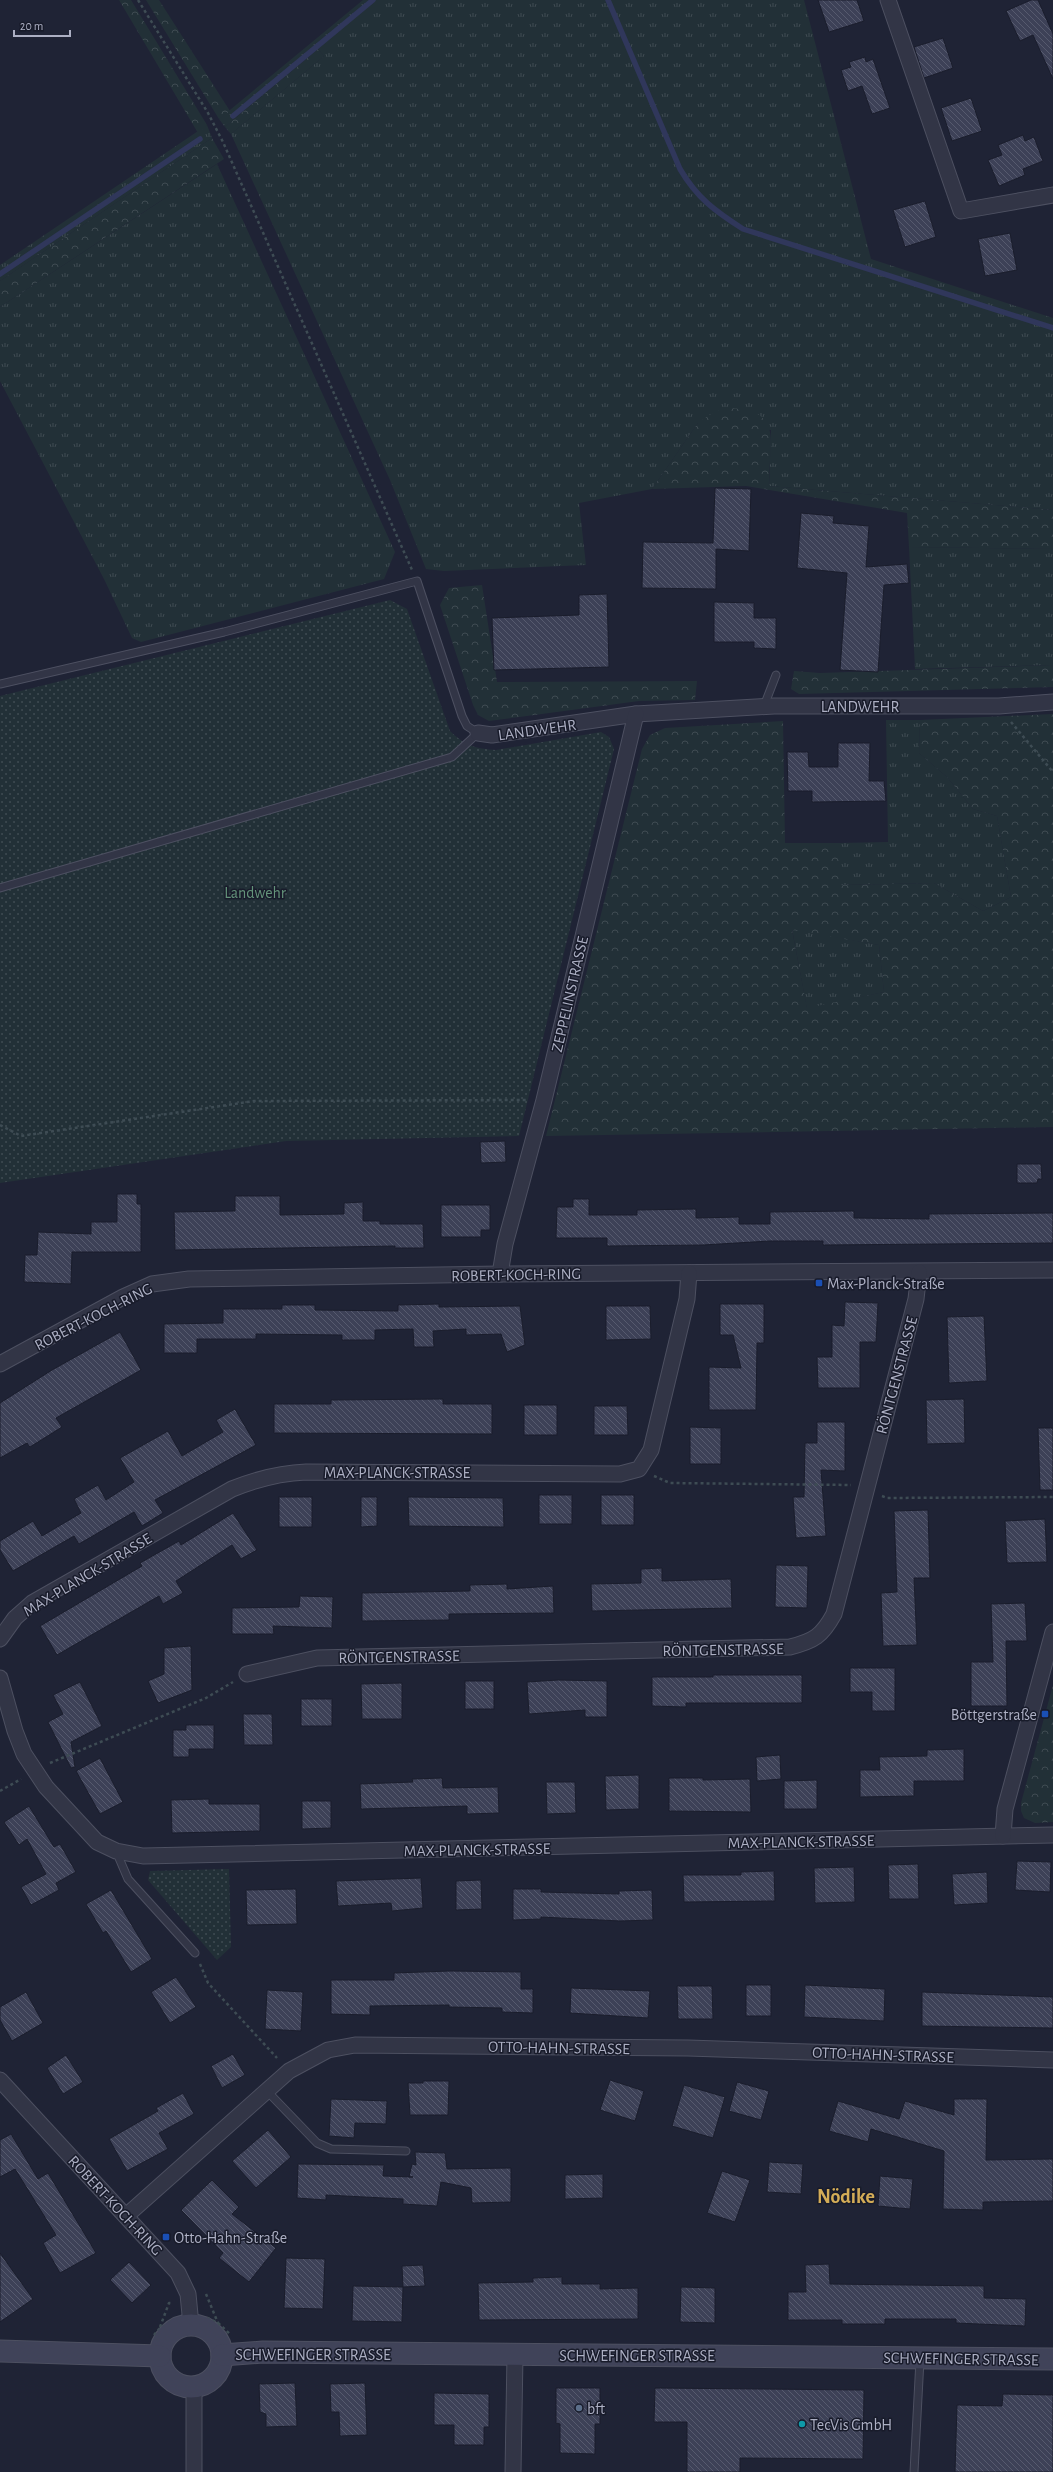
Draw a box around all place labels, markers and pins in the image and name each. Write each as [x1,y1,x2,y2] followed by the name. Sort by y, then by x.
[827,1276,945,1292] place label: Max-Planck-Straße
[814,1278,824,1288] marker: Max-Planck-Straße
[951,1707,1037,1723] place label: Böttgerstraße
[1040,1709,1050,1719] marker: Böttgerstraße
[174,2230,287,2246] place label: Otto-Hahn-Straße
[161,2232,171,2242] marker: Otto-Hahn-Straße
[587,2401,605,2417] place label: bft
[574,2403,584,2413] marker: bft
[810,2417,892,2433] place label: TecVis GmbH
[797,2419,807,2429] marker: TecVis GmbH

